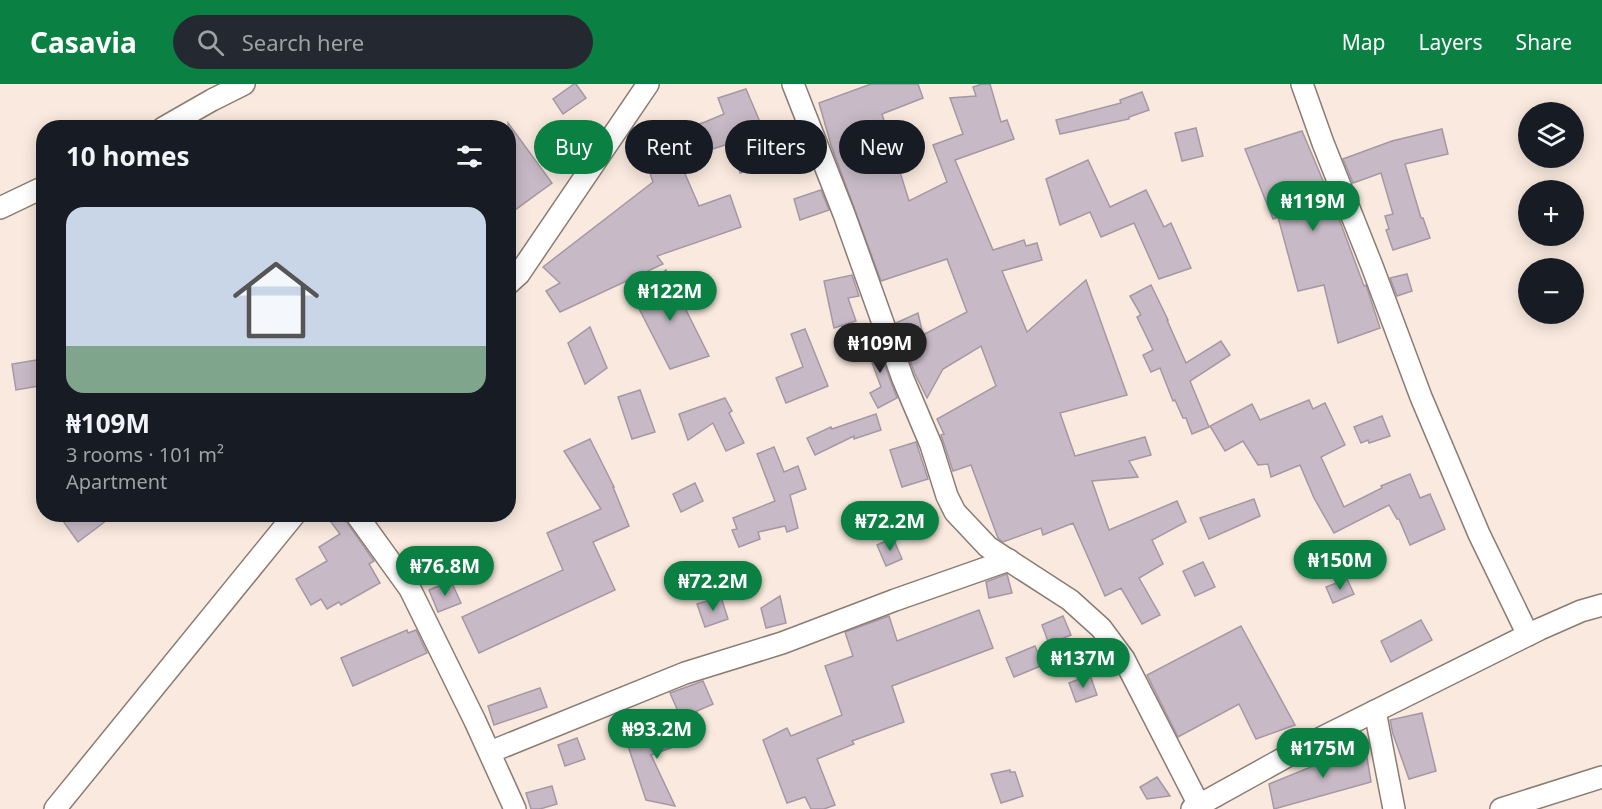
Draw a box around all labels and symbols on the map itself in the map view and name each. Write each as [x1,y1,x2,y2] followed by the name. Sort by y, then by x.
[1271,181,1355,232] pin: ₦119M
[628,271,712,322] pin: ₦122M
[838,323,922,374] pin: ₦109M
[841,501,939,552] pin: ₦72.2M
[1298,540,1382,591] pin: ₦150M
[396,546,494,597] pin: ₦76.8M
[664,561,762,612] pin: ₦72.2M
[1041,638,1125,689] pin: ₦137M
[608,709,706,760] pin: ₦93.2M
[1281,728,1365,779] pin: ₦175M

